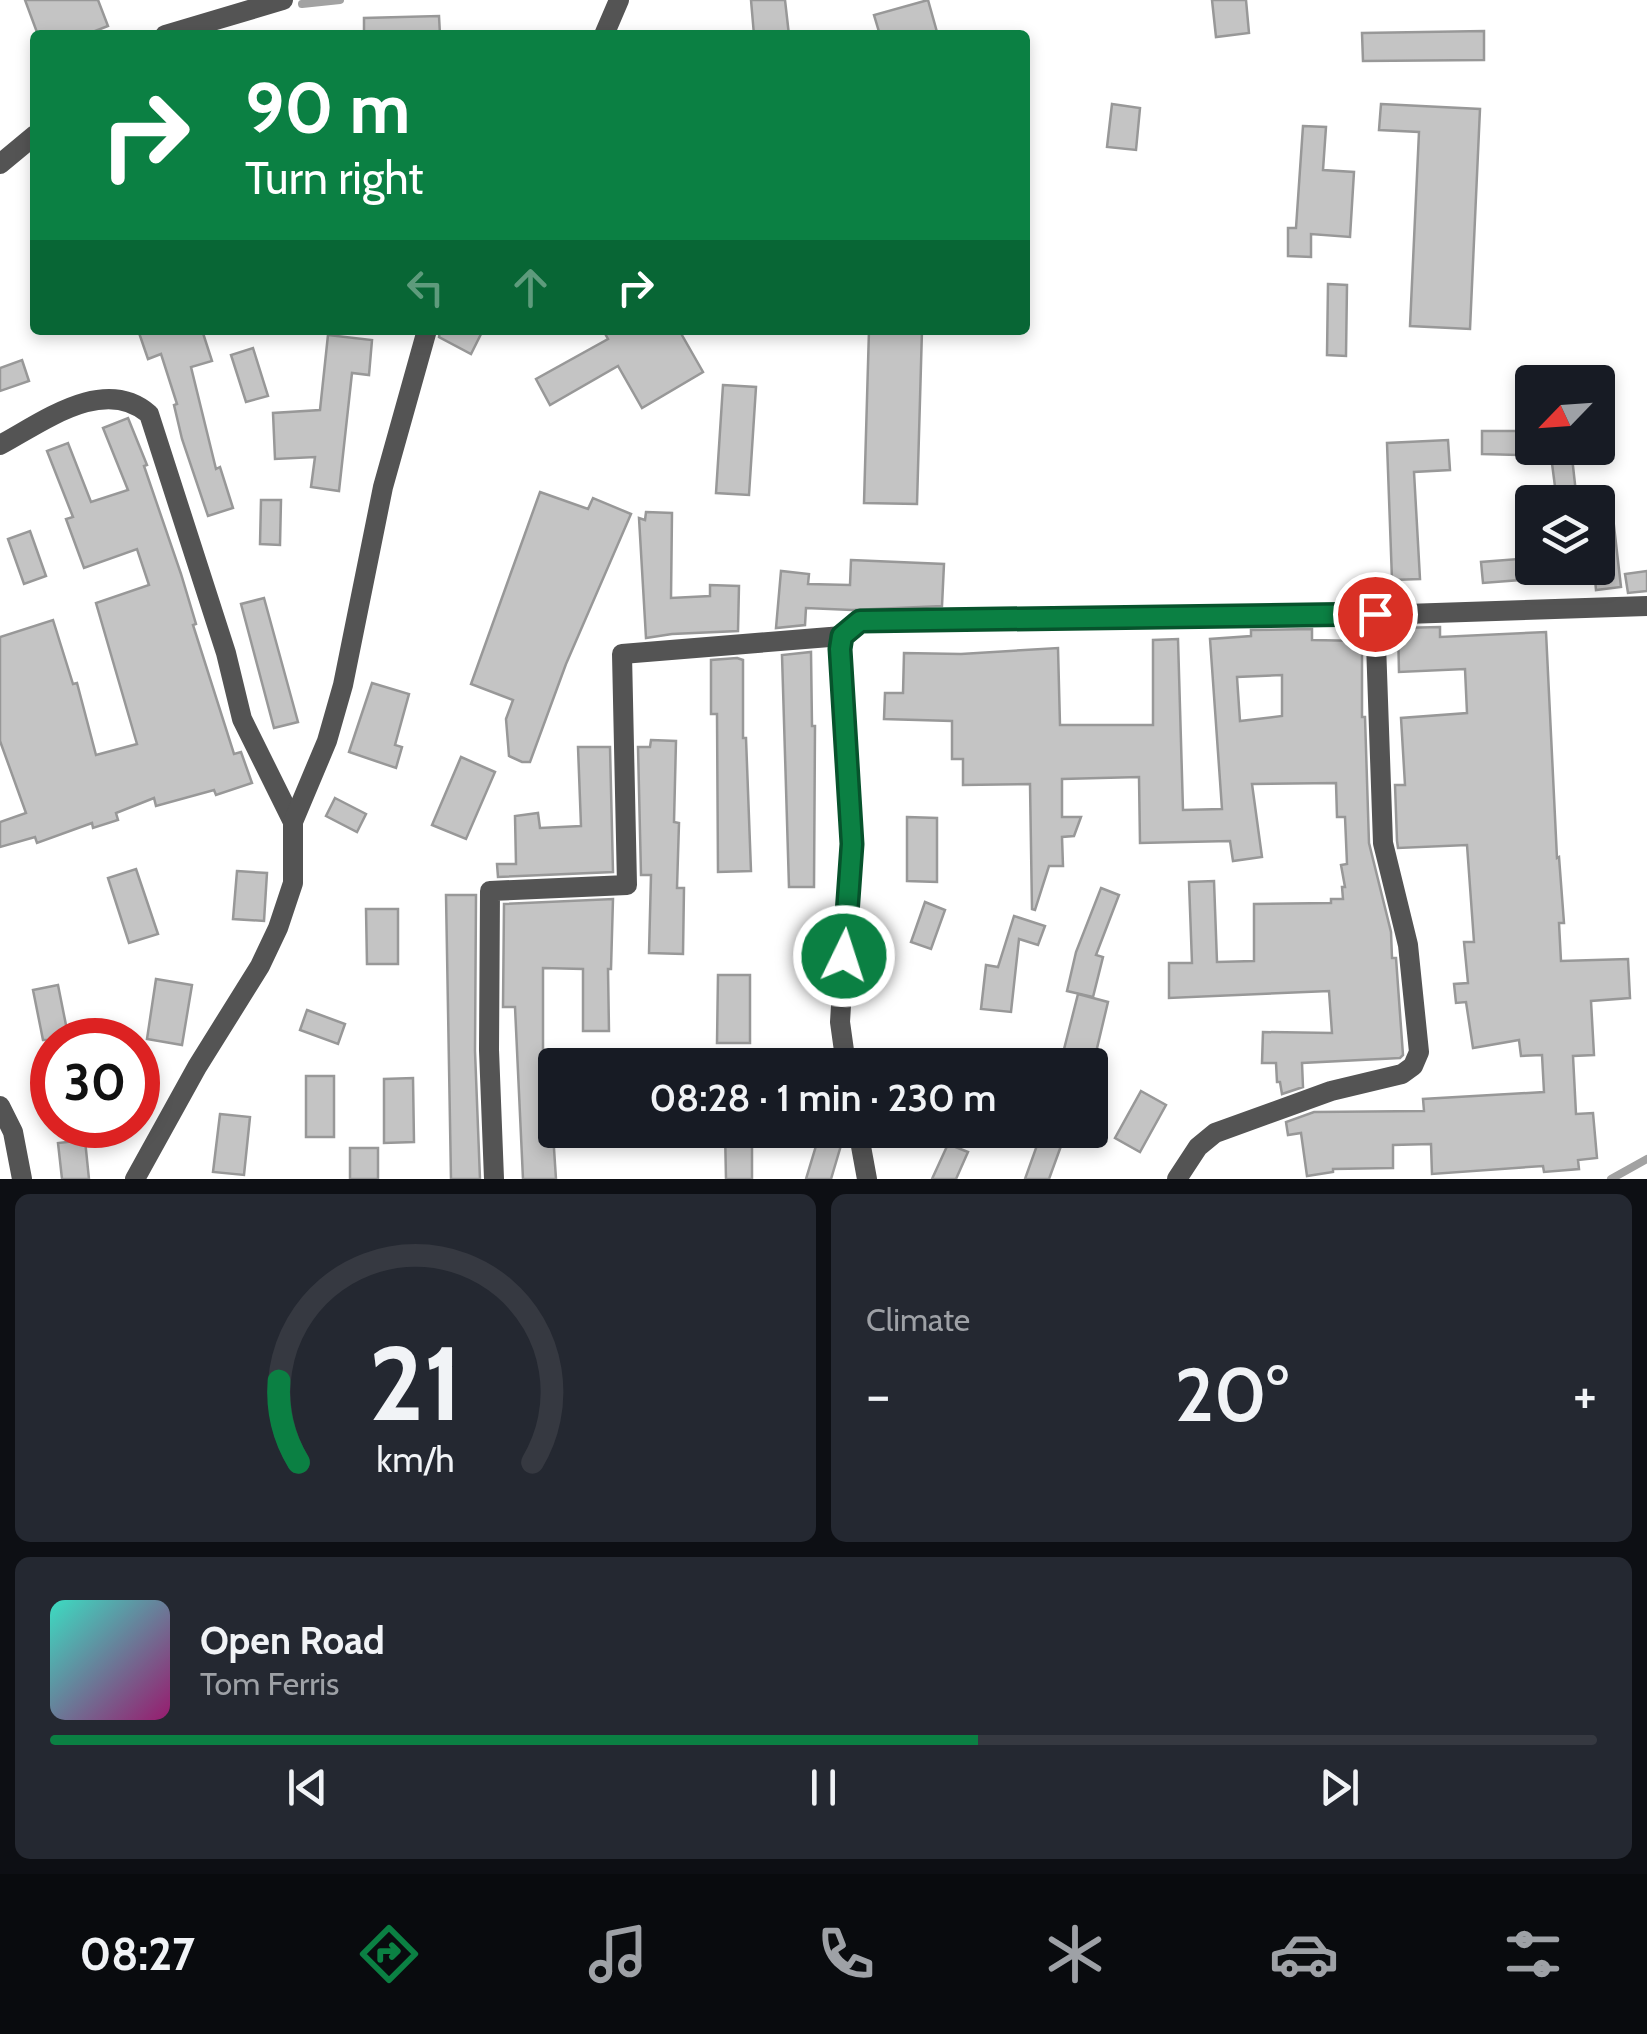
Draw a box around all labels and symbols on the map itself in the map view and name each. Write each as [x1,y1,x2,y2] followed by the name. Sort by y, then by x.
[1515,365,1615,465] north arrow
[1333,572,1418,657] pin
[792,904,896,1008] position arrow
[30,1018,160,1148] speed limit sign: 30

